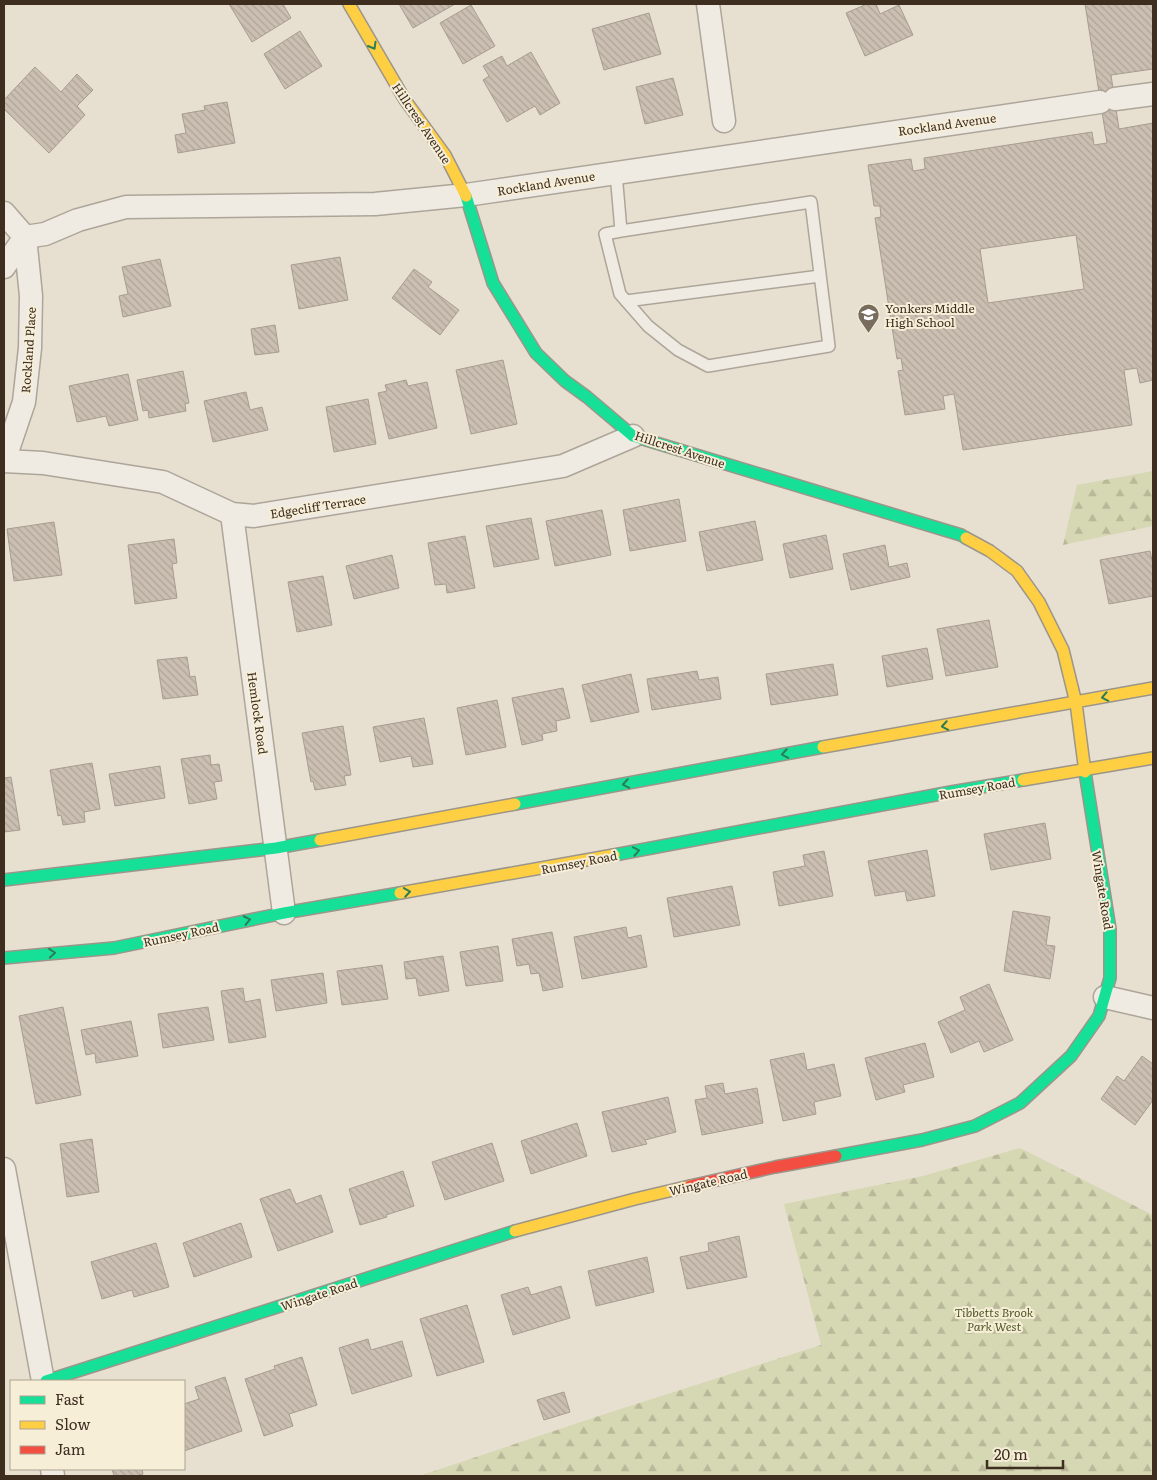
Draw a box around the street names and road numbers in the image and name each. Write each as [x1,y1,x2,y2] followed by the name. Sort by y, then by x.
[388,79,456,167] street label: Hillcrest Avenue
[897,108,997,140] street label: Rockland Avenue
[496,166,596,200] street label: Rockland Avenue
[16,306,40,394] street label: Rockland Place
[632,426,728,472] street label: Hillcrest Avenue
[269,490,367,522] street label: Edgecliff Terrace
[243,670,273,756] street label: Hemlock Road
[937,772,1017,804] street label: Rumsey Road
[539,846,619,878] street label: Rumsey Road
[1088,849,1118,932] street label: Wingate Road
[141,917,221,951] street label: Rumsey Road
[667,1164,750,1200] street label: Wingate Road
[278,1273,360,1315] street label: Wingate Road

